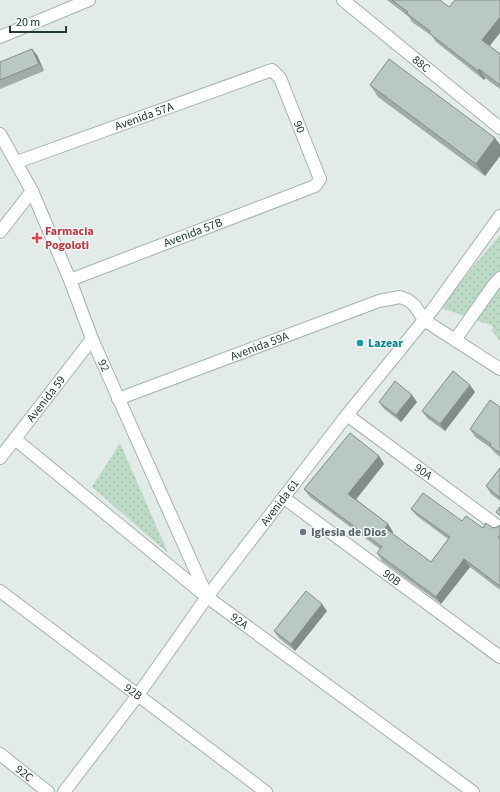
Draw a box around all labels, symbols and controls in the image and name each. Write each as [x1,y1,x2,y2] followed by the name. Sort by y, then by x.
[10,8,66,34] scale bar
[16,14,40,31] text: 20 m
[409,51,434,76] street label: 88C
[112,98,176,135] street label: Avenida 57A
[289,118,309,136] street label: 90
[161,214,225,252] street label: Avenida 57B
[45,223,94,254] place label: Farmacia Pogoloti
[32,233,42,243] marker: Farmacia Pogoloti
[228,327,291,365] street label: Avenida 59A
[368,335,403,352] place label: Lazear
[355,338,365,348] marker: Lazear
[94,356,114,374] street label: 92
[22,372,69,425] street label: Avenida 59
[411,459,436,484] street label: 90A
[256,476,303,529] street label: Avenida 61
[311,524,386,541] place label: Iglesia de Dios
[298,527,308,537] marker: Iglesia de Dios
[379,565,405,590] street label: 90B
[227,609,252,633] street label: 92A
[121,679,146,704] street label: 92B
[12,761,37,786] street label: 92C

